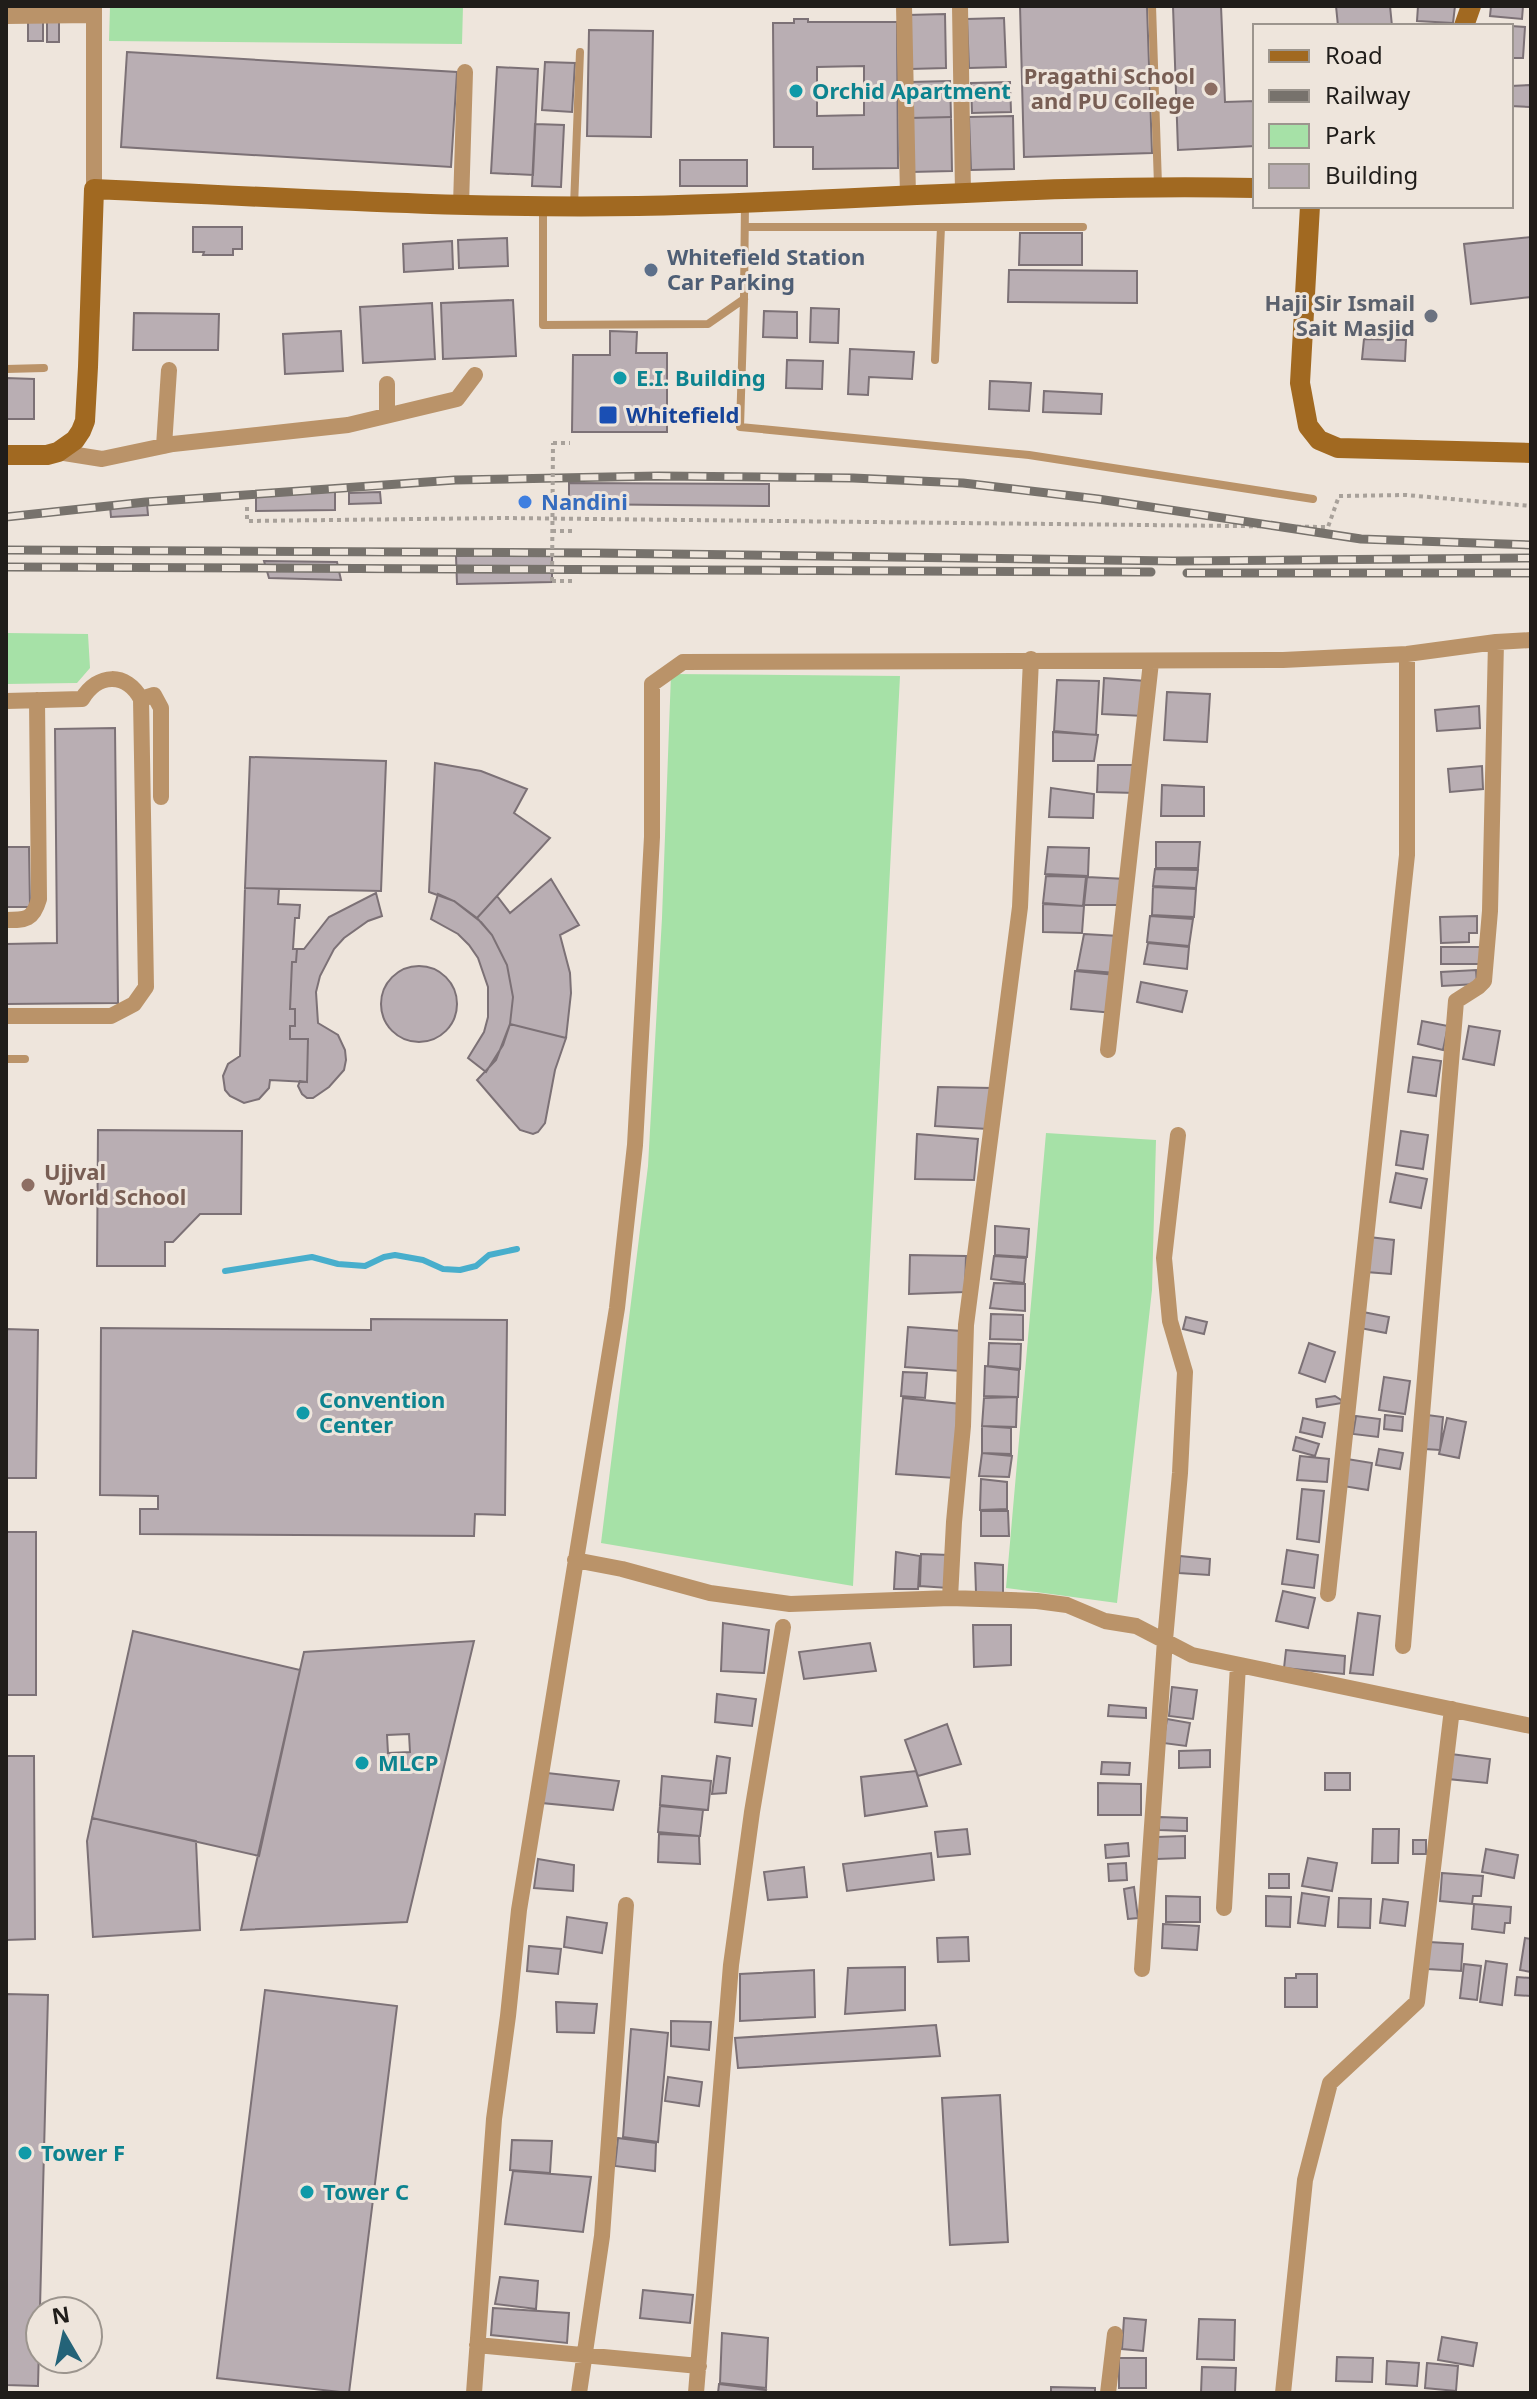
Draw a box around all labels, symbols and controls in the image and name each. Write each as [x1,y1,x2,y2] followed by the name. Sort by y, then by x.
[1253,24,1513,208] legend
[1325,38,1383,71] text: Road
[1024,60,1195,115] place label: Pragathi School and PU College
[812,75,1011,105] place label: Orchid Apartment
[1325,78,1411,111] text: Railway
[1202,80,1220,98] marker: Pragathi School and PU College
[787,82,805,100] marker: Orchid Apartment
[1325,118,1376,151] text: Park
[1325,158,1418,191] text: Building
[667,241,865,296] place label: Whitefield Station Car Parking
[642,261,660,279] marker: Whitefield Station Car Parking
[1265,287,1415,342] place label: Haji Sir Ismail Sait Masjid
[1422,307,1440,325] marker: Haji Sir Ismail Sait Masjid
[636,362,766,392] place label: E.I. Building
[611,369,629,387] marker: E.I. Building
[626,399,740,429] place label: Whitefield
[597,404,619,426] marker: Whitefield
[541,486,628,516] place label: Nandini
[516,493,534,511] marker: Nandini
[44,1156,186,1211] place label: Ujjval World School
[19,1176,37,1194] marker: Ujjval World School
[319,1384,445,1439] place label: Convention Center
[294,1404,312,1422] marker: Convention Center
[378,1747,438,1777] place label: MLCP
[353,1754,371,1772] marker: MLCP
[41,2137,125,2167] place label: Tower F
[16,2144,34,2162] marker: Tower F
[323,2176,409,2206] place label: Tower C
[298,2183,316,2201] marker: Tower C
[24,2295,104,2375] north arrow
[50,2298,72,2330] text: N

